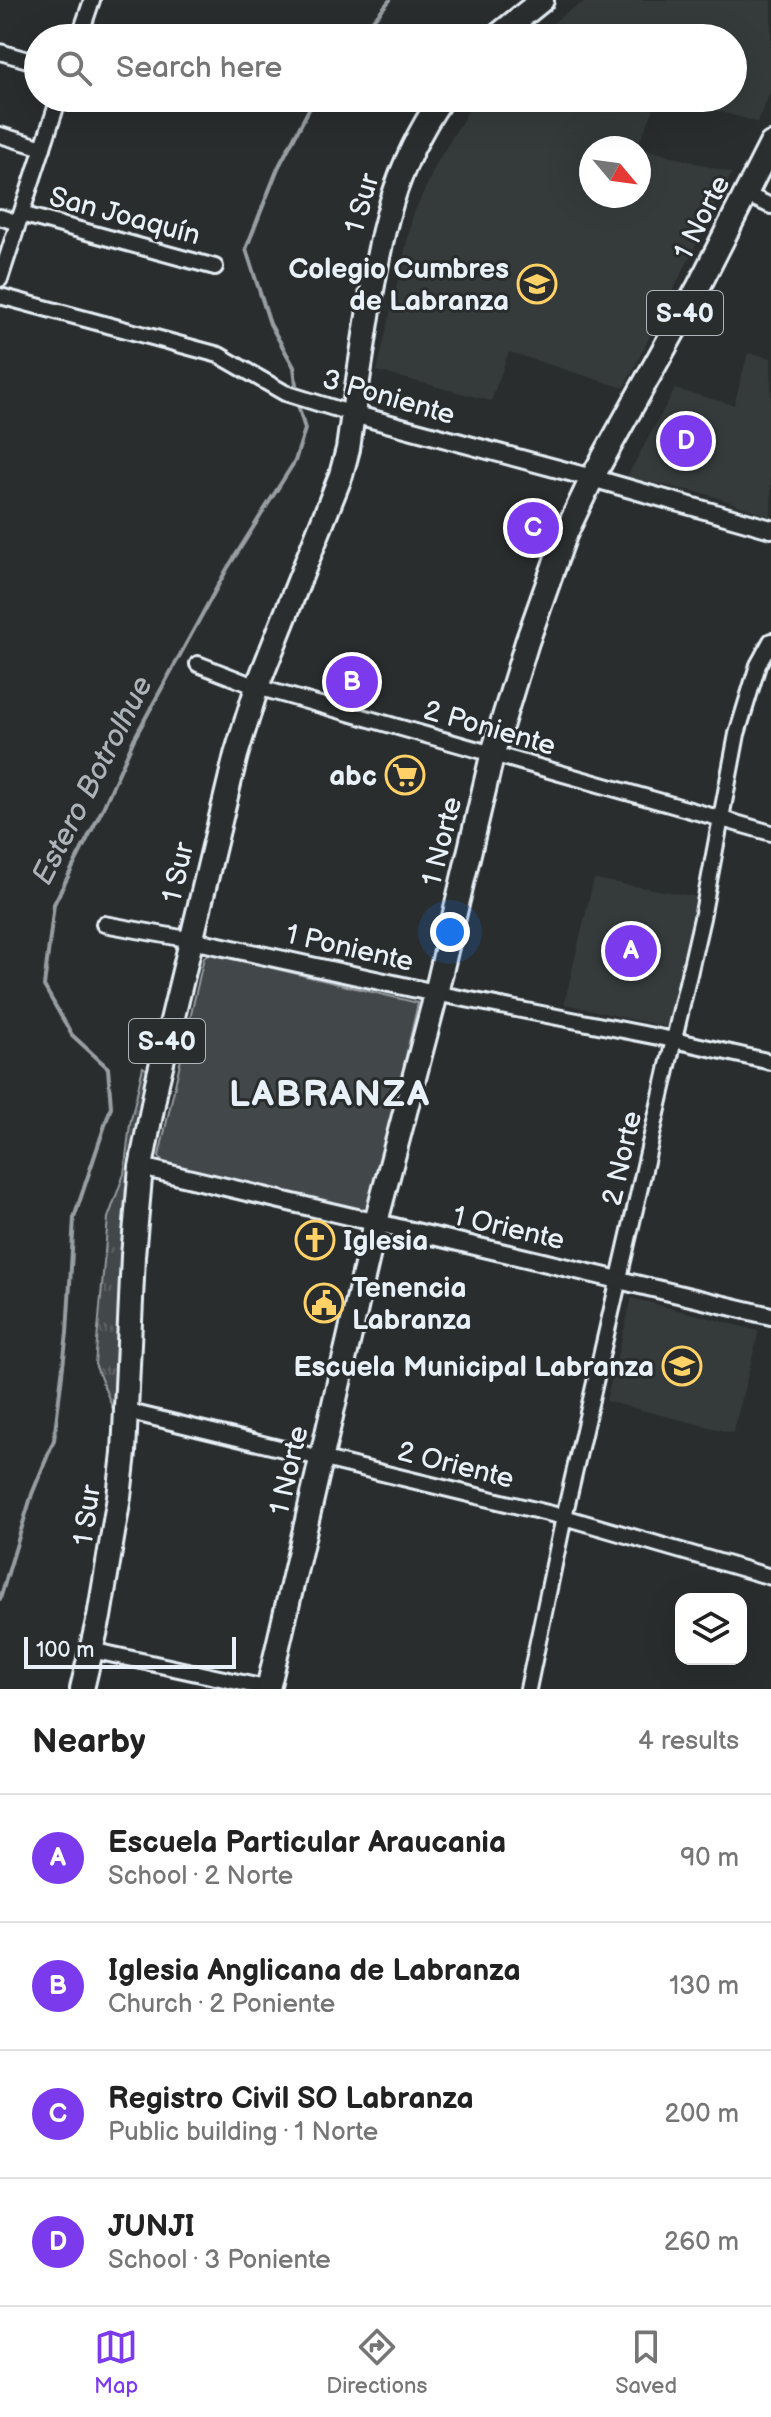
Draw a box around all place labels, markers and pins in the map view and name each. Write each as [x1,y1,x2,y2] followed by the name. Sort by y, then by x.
[288,253,509,318] place label: Colegio Cumbres de Labranza
[516,263,558,305] school or university icon: Colegio Cumbres de Labranza
[660,411,712,471] pin: D
[507,498,559,558] pin: C
[326,652,378,712] pin: B
[384,754,426,796] supermarket icon: abc
[329,760,377,793] place label: abc
[605,921,657,981] pin: A
[294,1219,336,1261] church icon: Iglesia
[343,1225,428,1258] place label: Iglesia
[352,1272,472,1337] place label: Tenencia Labranza
[303,1282,345,1324] public building icon: Tenencia Labranza
[661,1345,703,1387] school or university icon: Escuela Municipal Labranza
[293,1351,654,1384] place label: Escuela Municipal Labranza

